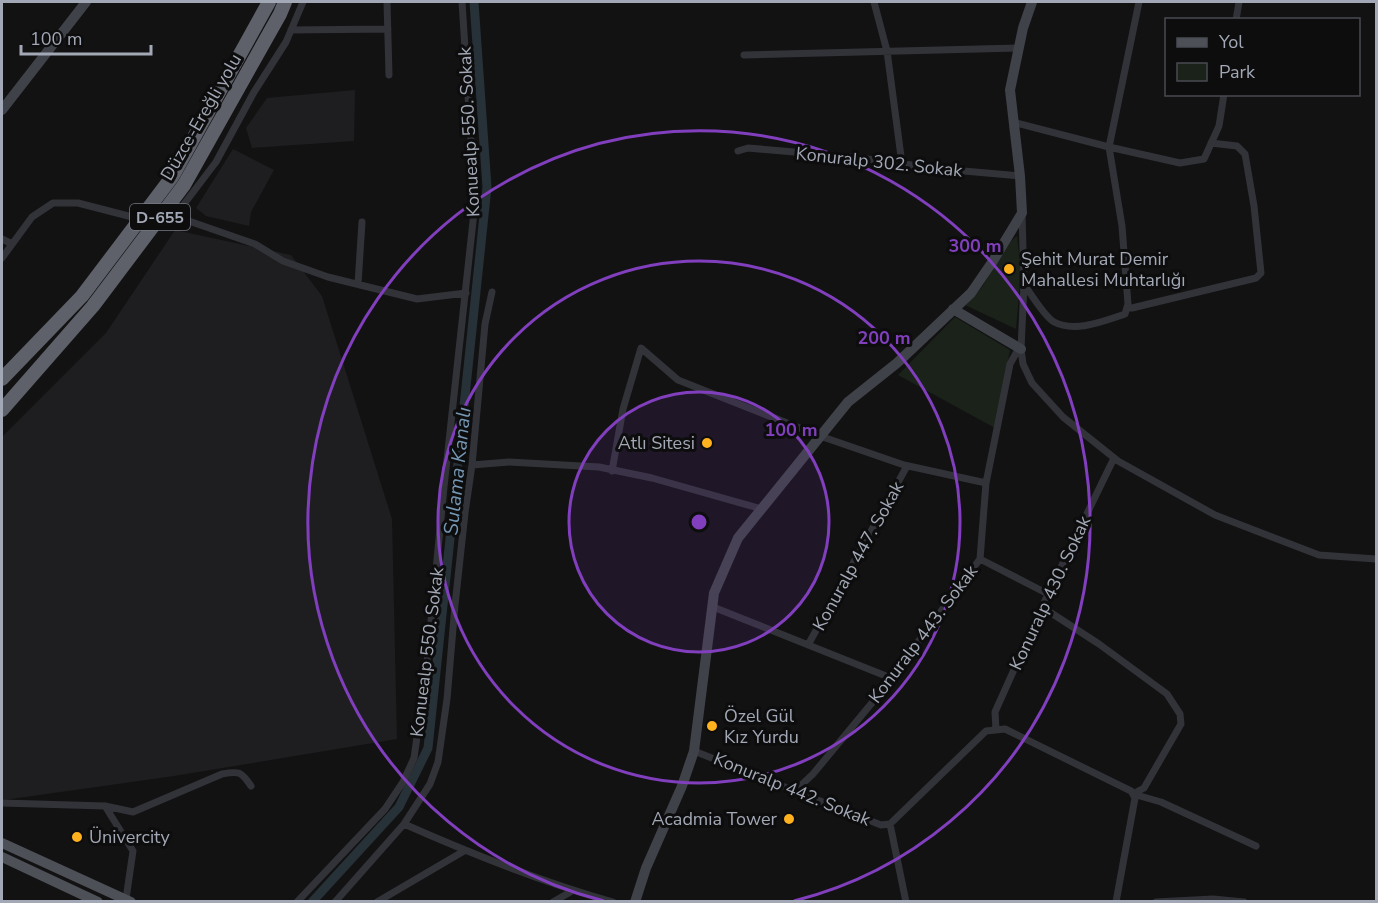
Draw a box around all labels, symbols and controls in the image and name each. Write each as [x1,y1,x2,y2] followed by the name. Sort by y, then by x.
[21,18,152,56] scale bar
[1165,18,1360,96] legend
[30,27,82,51] text: 100 m
[1218,30,1244,54] text: Yol
[453,45,485,218] street label: Konuealp 550. Sokak
[155,49,247,185] street label: Düzce-Ereğli yolu
[1219,60,1256,84] text: Park
[795,141,964,183] street label: Konuralp 302. Sokak
[130,204,190,230] road number: D-655
[948,234,1002,258] text: 300 m
[1021,247,1186,292] place label: Şehit Murat Demir Mahallesi Muhtarlığı
[1002,262,1016,276] marker: Şehit Murat Demir Mahallesi Muhtarlığı
[857,326,911,350] text: 200 m
[437,406,478,536] water label: Sulama Kanalı
[764,418,818,442] text: 100 m
[618,431,695,455] place label: Atlı Sitesi
[700,436,714,450] marker: Atlı Sitesi
[807,476,910,635] street label: Konuralp 447. Sokak
[1004,511,1097,674] street label: Konuralp 430. Sokak
[689,512,709,532] centre of rings
[863,559,984,708] street label: Konuralp 443. Sokak
[405,565,449,738] street label: Konuealp 550. Sokak
[724,704,799,749] place label: Özel Gül Kız Yurdu
[705,719,719,733] marker: Özel Gül Kız Yurdu
[710,747,875,832] street label: Konuralp 442. Sokak
[652,807,778,831] place label: Acadmia Tower
[782,812,796,826] marker: Acadmia Tower
[89,825,170,849] place label: Ünivercity
[70,830,84,844] marker: Ünivercity

